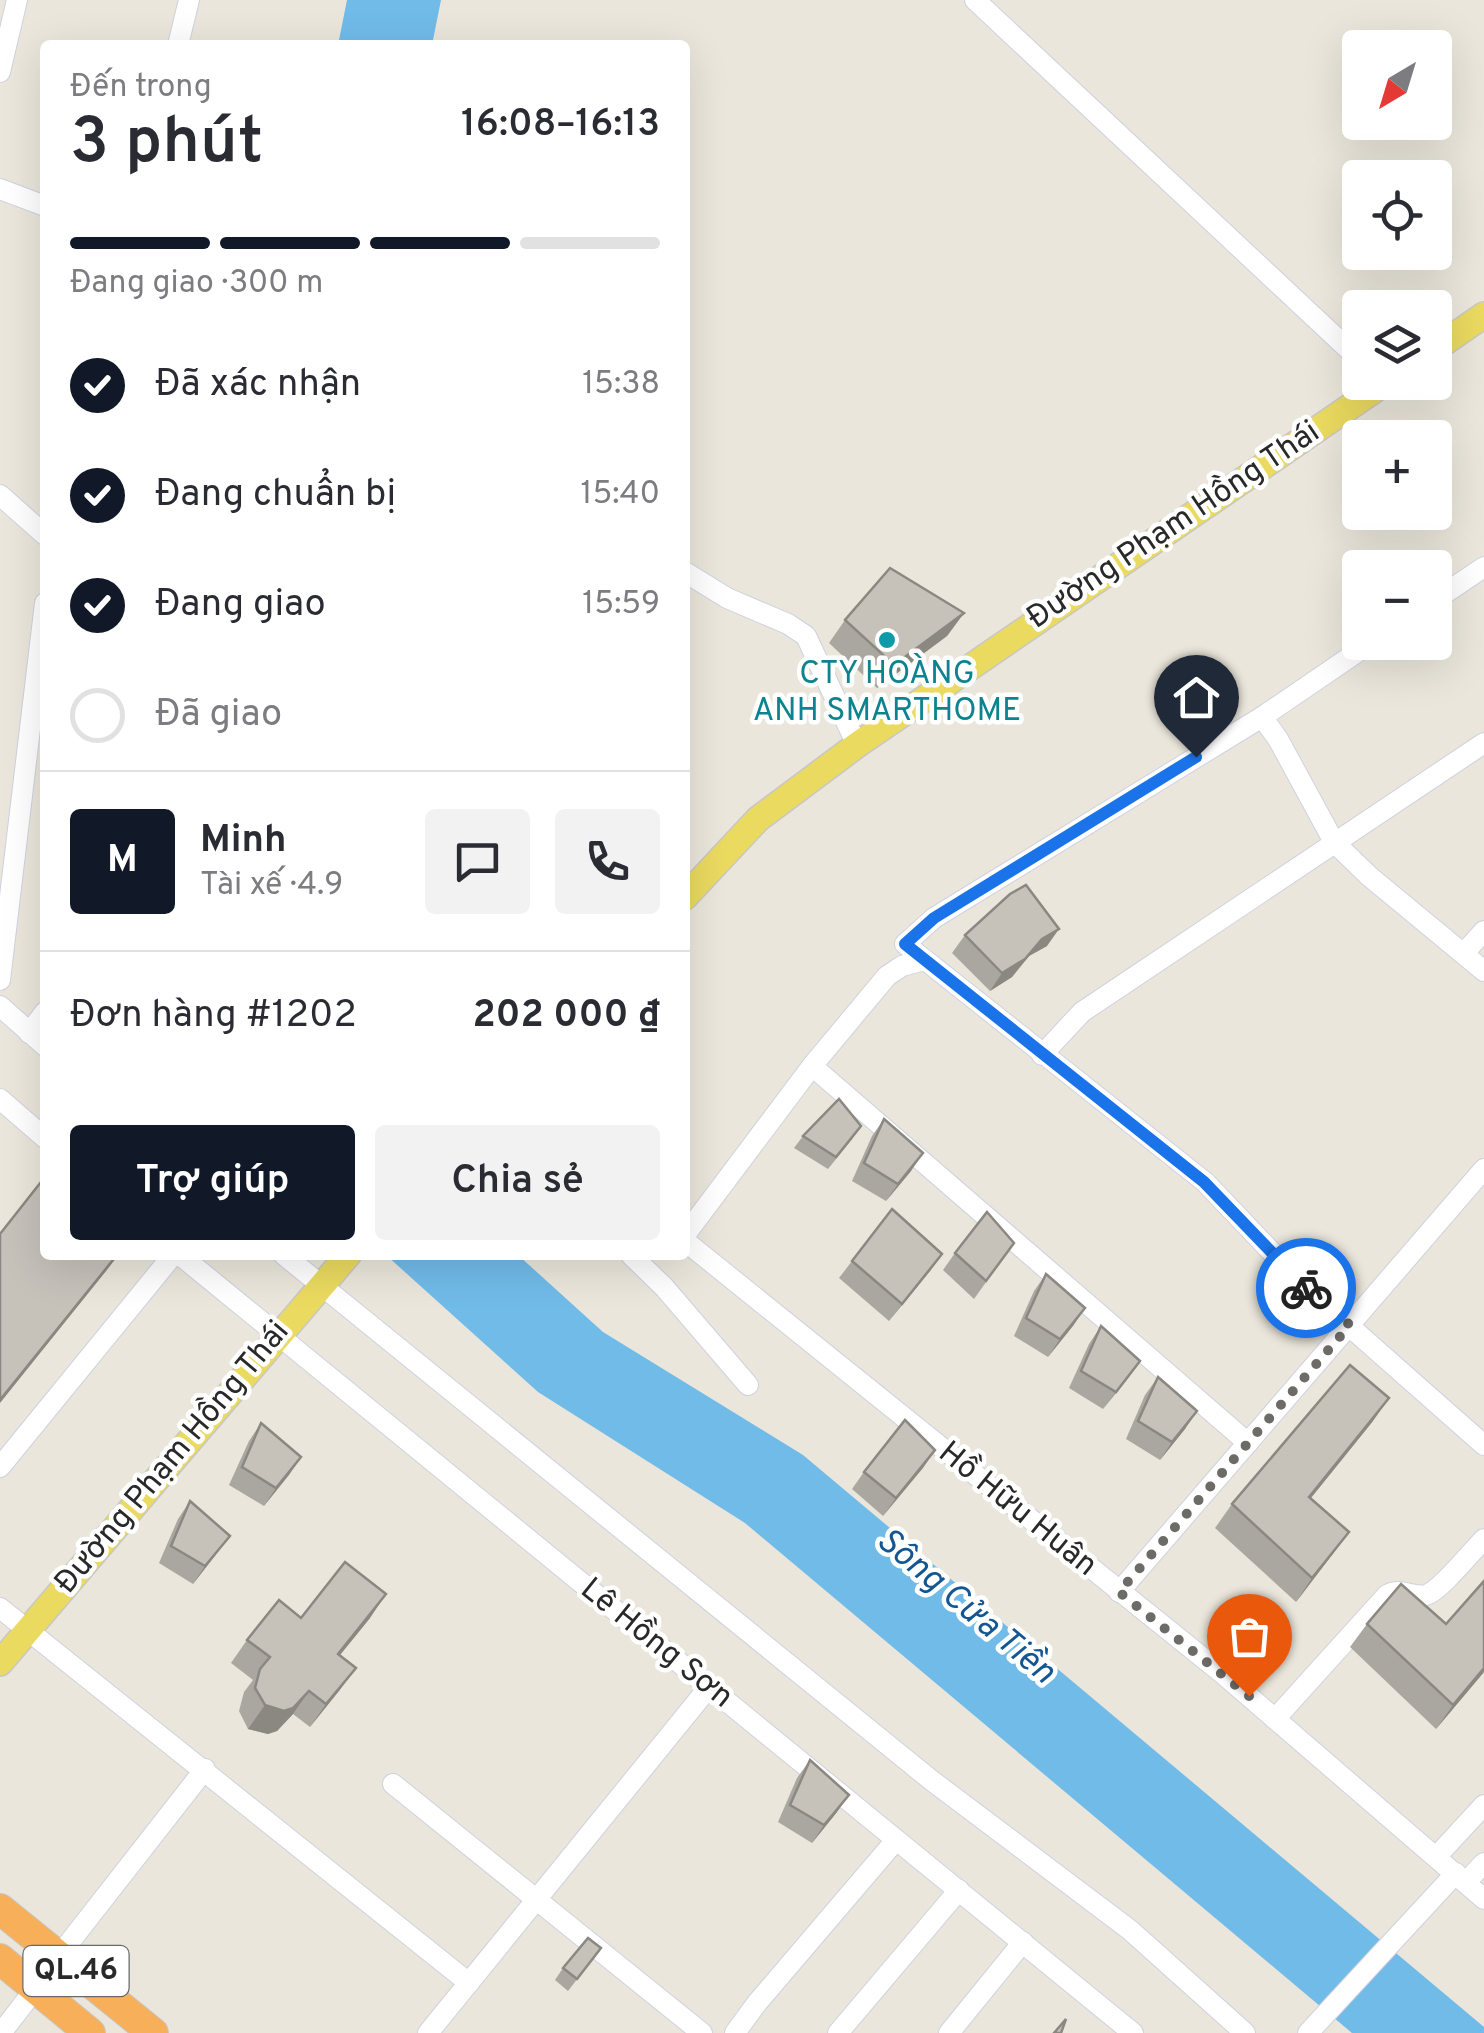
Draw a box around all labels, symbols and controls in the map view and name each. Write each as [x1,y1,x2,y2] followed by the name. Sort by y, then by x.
[1342,30,1452,140] north arrow
[1342,30,1452,660] map controls
[70,68,212,108] text: Đến trong
[461,101,660,150] text: 16:08–16:13
[70,104,263,186] text: 3 phút
[1342,160,1452,270] button: locate
[70,264,323,304] text: Đang giao · 300 m
[1342,290,1452,400] button: layers
[70,358,125,413] icon: check
[155,361,361,410] text: Đã xác nhận
[582,365,660,405] text: 15:38
[1019,412,1328,639] street label: Đường Phạm Hồng Thái
[1342,420,1452,530] button: +
[70,468,125,523] icon: check
[155,471,396,520] text: Đang chuẩn bị
[581,475,660,515] text: 15:40
[1342,550,1452,660] button: −
[70,578,125,633] icon: check
[155,581,326,630] text: Đang giao
[582,585,660,625] text: 15:59
[876,629,898,651] marker: CTY HOÀNG ANH SMARTHOME
[753,653,1021,732] place label: CTY HOÀNG ANH SMARTHOME
[1154,655,1239,758] pin
[1169,670,1224,725] icon: home
[155,691,282,740] text: Đã giao
[425,809,530,914] button: chat
[555,809,660,914] button: phone
[200,817,287,866] text: Minh
[107,837,138,886] text: M
[200,866,343,906] text: Tài xế · 4.9
[70,992,357,1041] text: Đơn hàng #1202
[472,992,660,1041] text: 202 000 ₫
[70,1125,355,1240] button: Trợ giúp
[375,1125,660,1240] button: Chia sẻ
[1256,1238,1356,1338] courier
[1279,1261,1334,1316] icon: bike
[46,1313,299,1603] street label: Đường Phạm Hồng Thái
[929,1433,1105,1586] street label: Hồ Hữu Huân
[866,1519,1064,1695] water label: Sông Cửa Tiền
[571,1569,741,1718] street label: Lê Hồng Sơn
[1207,1594,1292,1697] pin
[1222,1609,1277,1664] icon: bag
[23,1946,128,1996] road number: QL.46

